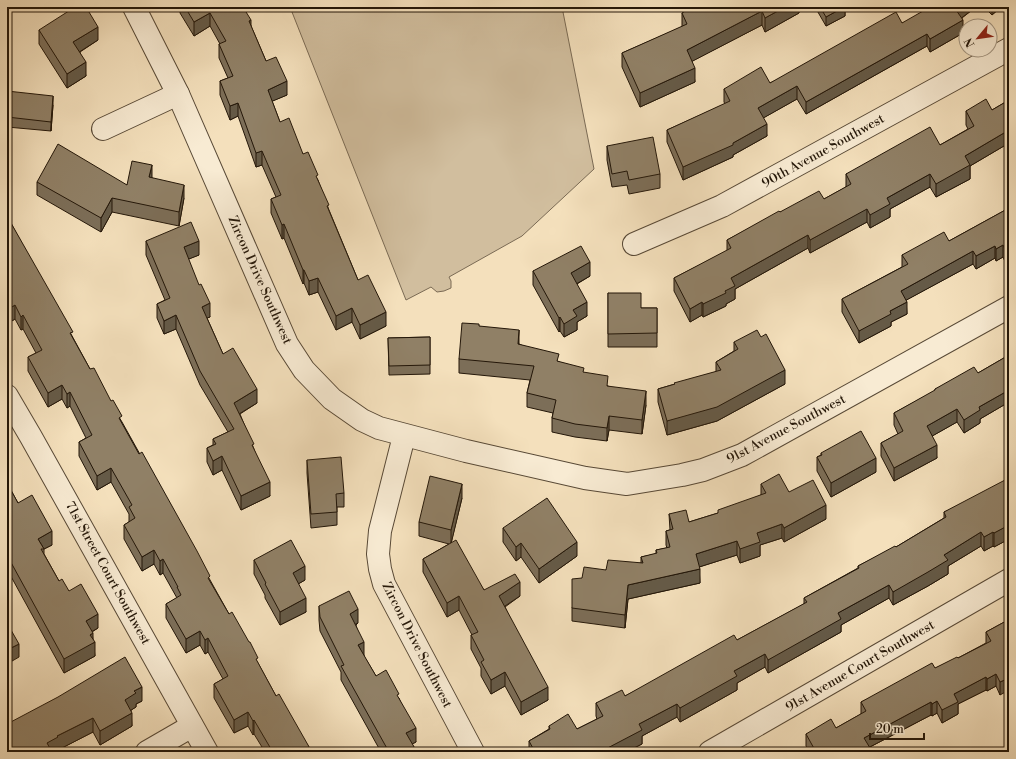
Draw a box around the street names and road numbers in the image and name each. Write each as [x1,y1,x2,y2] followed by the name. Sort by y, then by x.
[759,110,887,191] street label: 90th Avenue Southwest
[224,213,296,347] street label: Zircon Drive Southwest
[724,391,848,467] street label: 91st Avenue Southwest
[62,499,154,648] street label: 71st Street Court Southwest
[378,580,456,711] street label: Zircon Drive Southwest
[783,617,938,715] street label: 91st Avenue Court Southwest

